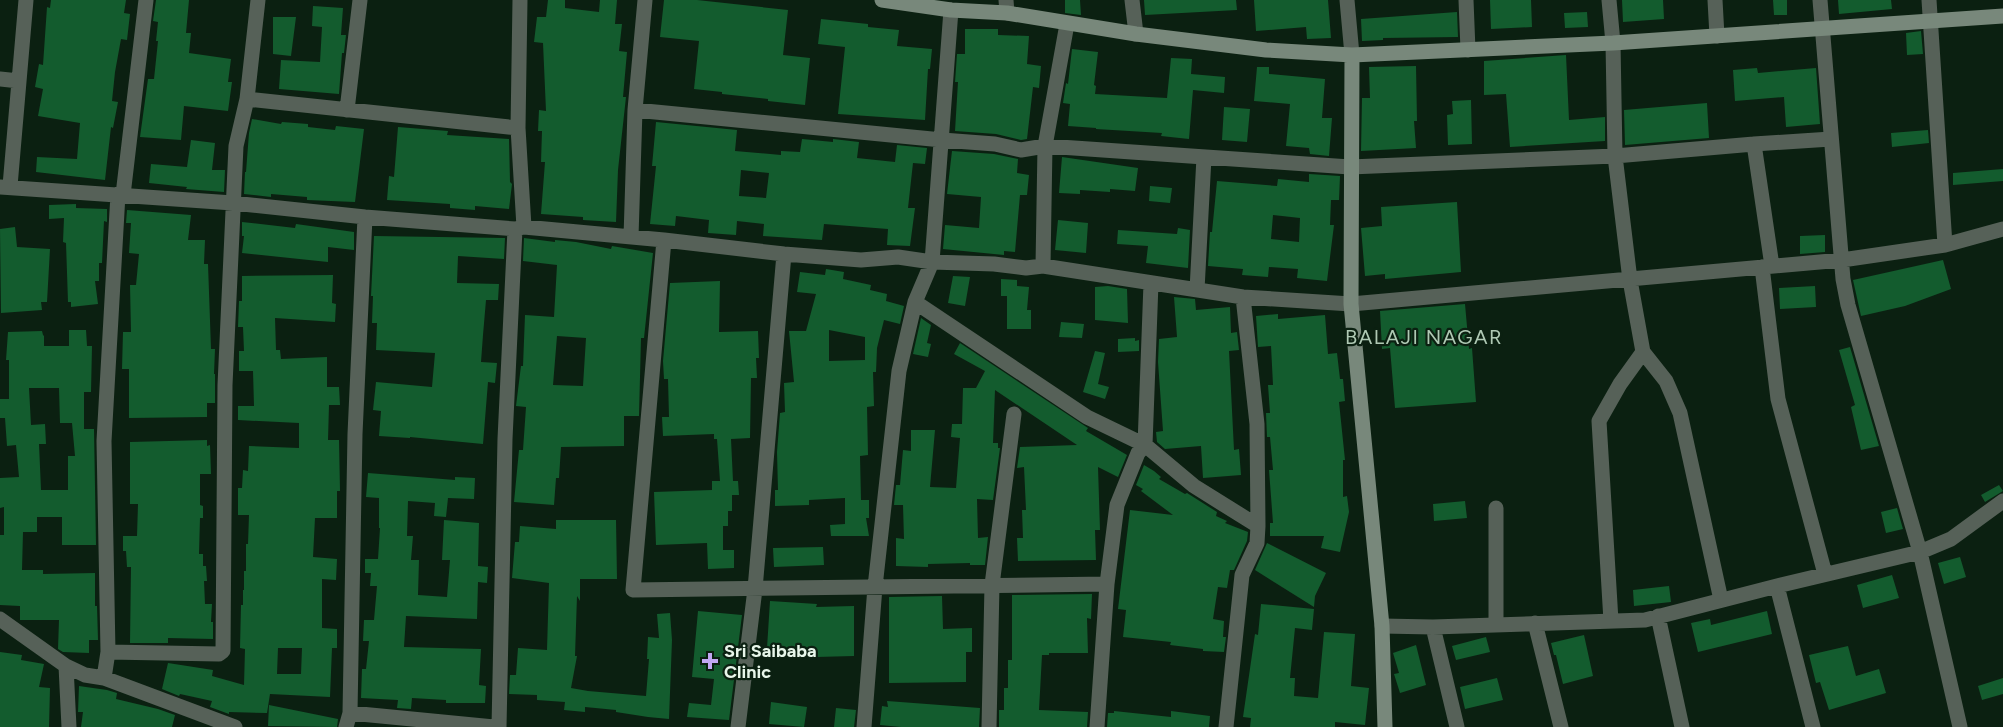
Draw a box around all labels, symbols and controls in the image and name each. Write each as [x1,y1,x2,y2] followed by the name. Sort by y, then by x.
[1345,325,1503,349] district label: BALAJI NAGAR
[724,640,817,683] place label: Sri Saibaba Clinic
[701,652,719,670] marker: Sri Saibaba Clinic

